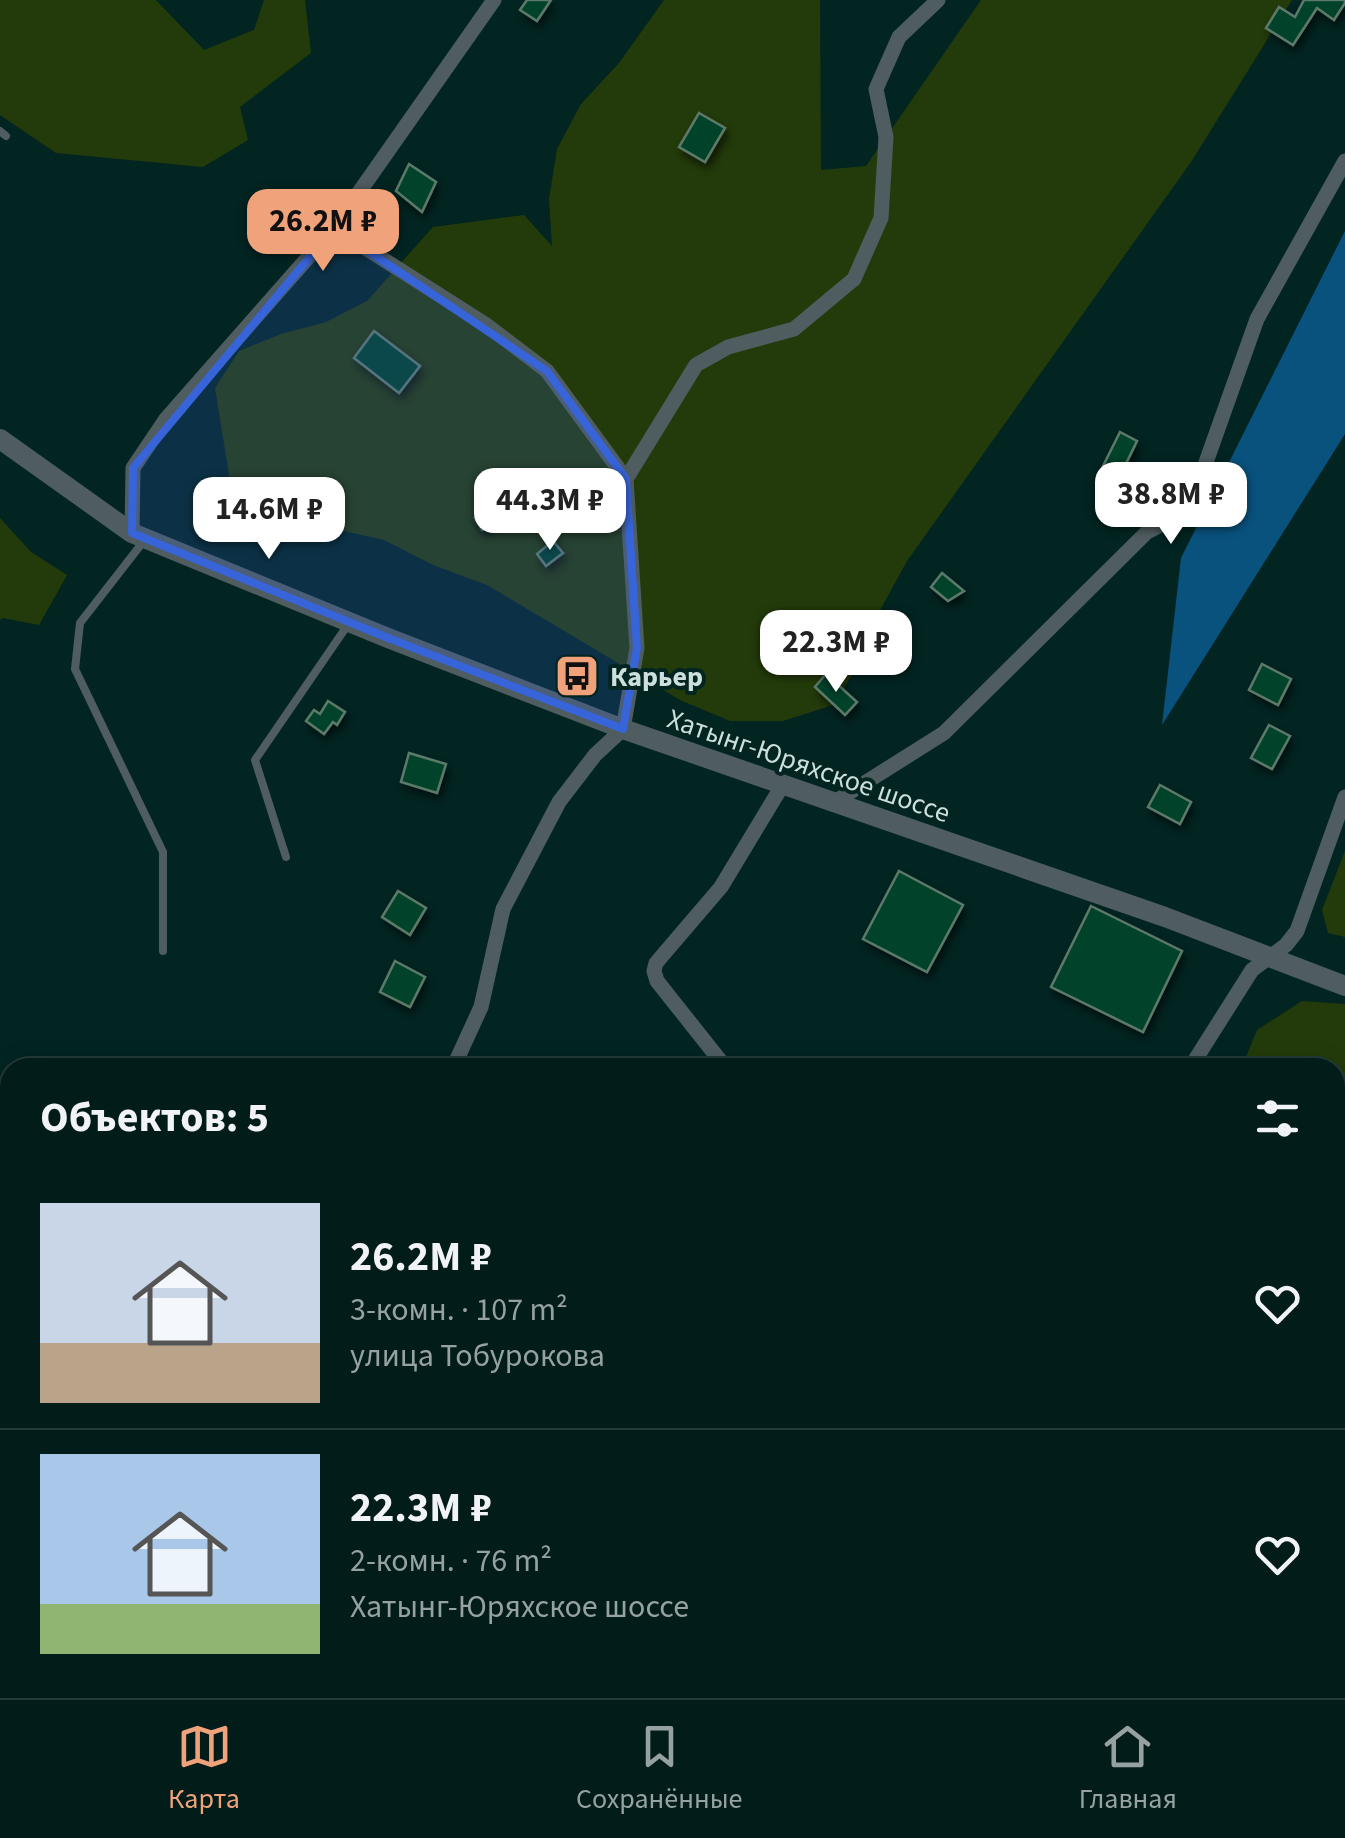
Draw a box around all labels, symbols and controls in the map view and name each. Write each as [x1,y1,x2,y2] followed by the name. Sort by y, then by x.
[231,189,415,274] pin: 26.2M ₽
[269,198,377,244] text: 26.2M ₽
[1079,462,1263,547] pin: 38.8M ₽
[458,468,642,553] pin: 44.3M ₽
[1117,471,1225,517] text: 38.8M ₽
[177,477,361,562] pin: 14.6M ₽
[496,477,604,523] text: 44.3M ₽
[215,486,323,532] text: 14.6M ₽
[744,610,928,695] pin: 22.3M ₽
[782,619,890,665] text: 22.3M ₽
[554,653,600,699] bus stop icon: Карьер
[610,657,703,697] place label: Карьер
[662,699,955,833] street label: Хатынг-Юряхское шоссе
[40,1088,269,1148] text: Объектов: 5
[1250,1091,1305,1146] icon: filters
[350,1227,492,1287] text: 26.2M ₽
[120,1243,240,1363] icon: home
[1250,1276,1305,1331] icon: heart
[350,1287,568,1333] text: 3-комн. · 107 m²
[350,1333,605,1379] text: улица Тобурокова
[350,1478,492,1538] text: 22.3M ₽
[120,1494,240,1614] icon: home
[1250,1527,1305,1582] icon: heart
[350,1538,552,1584] text: 2-комн. · 76 m²
[350,1584,689,1630] text: Хатынг-Юряхское шоссе
[168,1719,240,1819] tab: Карта
[576,1719,742,1819] tab: Сохранённые
[1079,1719,1177,1819] tab: Главная

